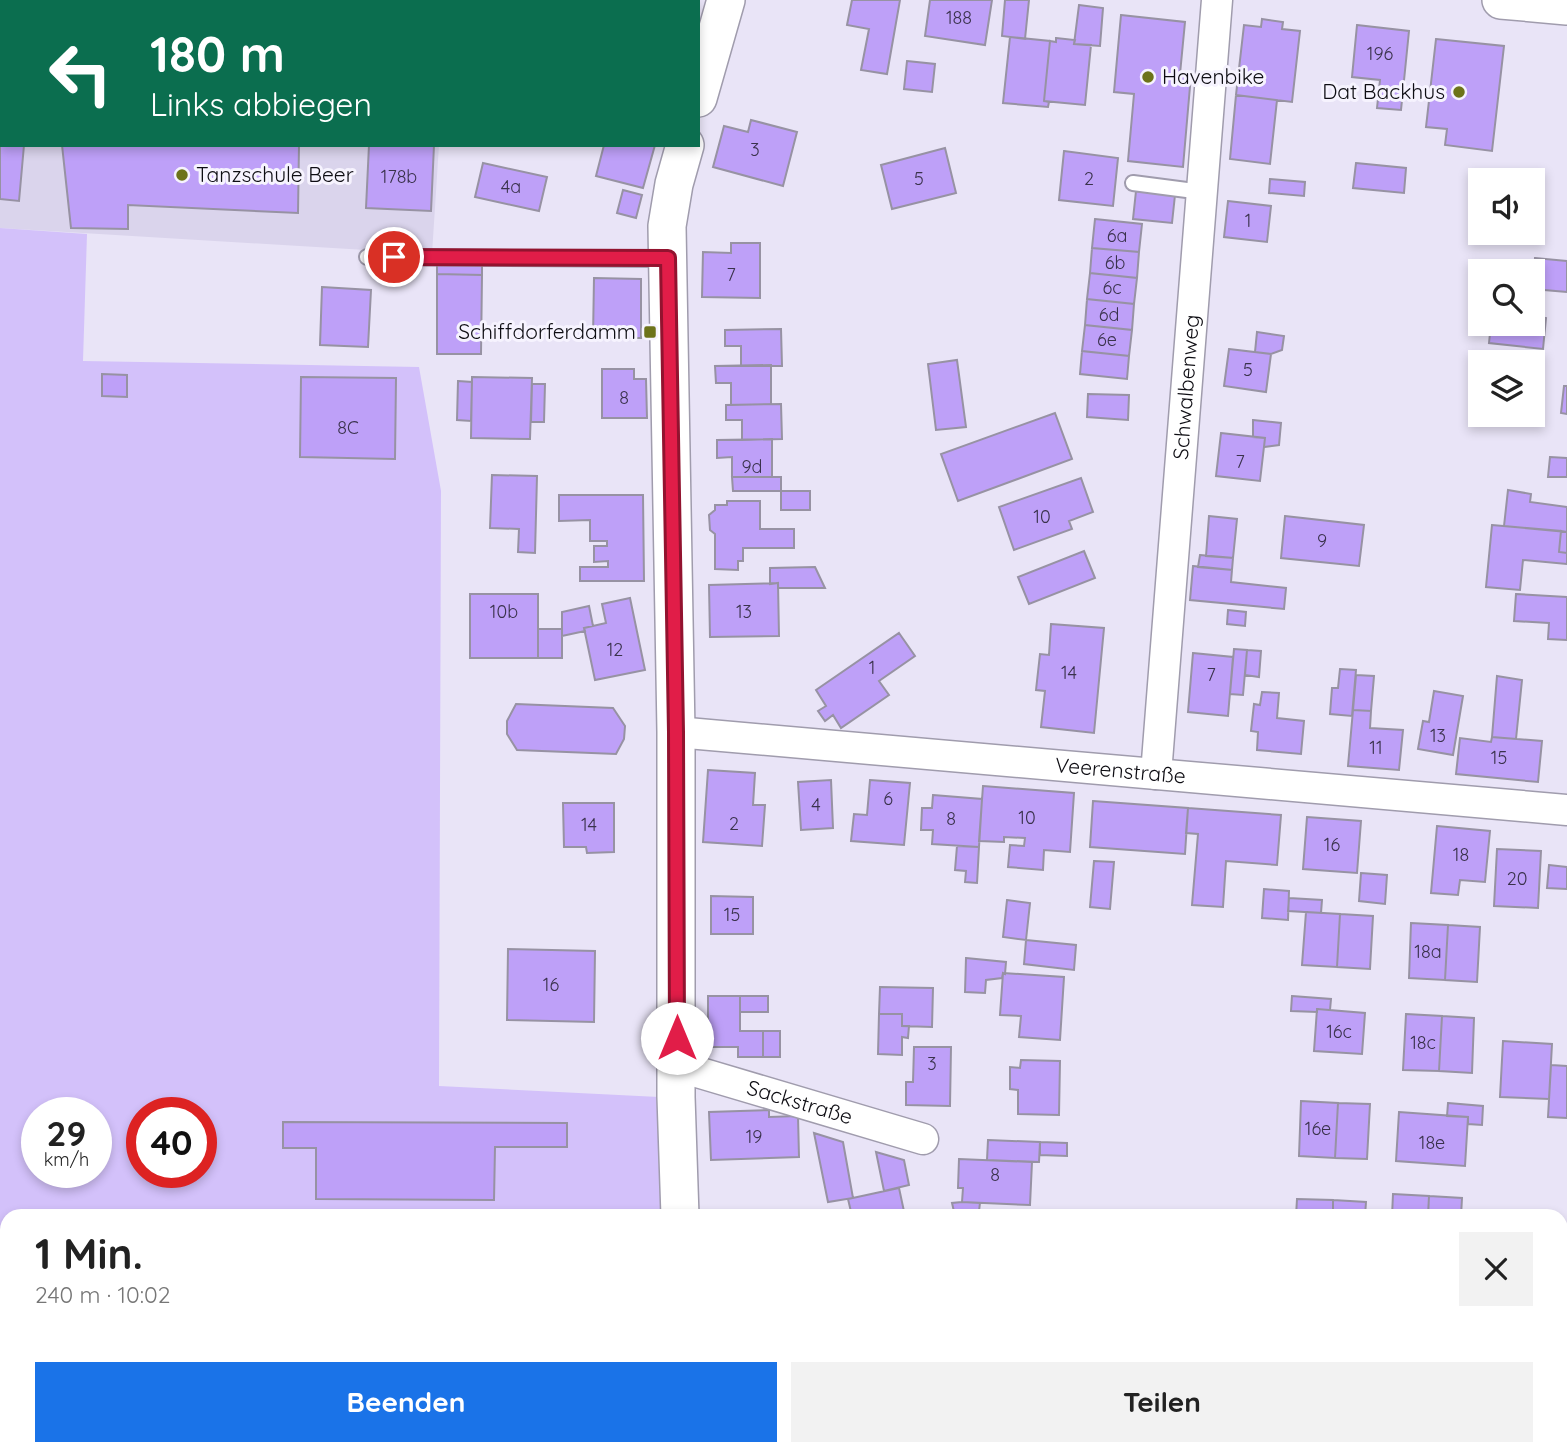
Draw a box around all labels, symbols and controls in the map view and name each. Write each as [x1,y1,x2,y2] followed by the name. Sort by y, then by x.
[946,6,972,29] house number: 188
[150,23,285,84] text: 180 m
[35,28,126,119] icon: left
[1367,42,1394,65] house number: 196
[1162,63,1264,89] place label: Havenbike
[1140,69,1156,85] marker: Havenbike
[1322,78,1445,104] place label: Dat Backhus
[150,84,372,124] text: Links abbiegen
[1451,84,1467,100] marker: Dat Backhus
[750,138,760,161] house number: 3
[196,161,354,187] place label: Tanzschule Beer
[381,165,417,188] house number: 178b
[174,167,190,183] marker: Tanzschule Beer
[914,167,924,190] house number: 5
[1084,167,1094,190] house number: 2
[1468,168,1545,427] map controls
[1468,168,1545,245] button: sound
[501,175,521,198] house number: 4a
[1245,209,1251,232] house number: 1
[1107,224,1127,247] house number: 6a
[364,227,424,287] pin
[375,238,413,276] icon: arrive
[1105,251,1125,274] house number: 6b
[1468,259,1545,336] button: search
[726,263,736,286] house number: 7
[1102,276,1122,299] house number: 6c
[1099,303,1119,326] house number: 6d
[1167,314,1204,461] street label: Schwalbenweg
[458,318,636,344] place label: Schiffdorferdamm
[642,324,658,340] marker: Schiffdorferdamm
[1097,328,1117,351] house number: 6e
[1468,350,1545,427] button: layers
[1243,358,1253,381] house number: 5
[619,386,629,409] house number: 8
[337,416,359,439] house number: 8C
[1235,450,1245,473] house number: 7
[742,455,762,478] house number: 9d
[1033,505,1051,528] house number: 10
[1317,529,1327,552] house number: 9
[490,600,518,623] house number: 10b
[736,600,752,623] house number: 13
[607,638,623,661] house number: 12
[869,656,875,679] house number: 1
[1061,661,1077,684] house number: 14
[1206,663,1216,686] house number: 7
[1430,724,1446,747] house number: 13
[1369,736,1383,759] house number: 11
[1491,746,1507,769] house number: 15
[1054,751,1187,789] street label: Veerenstraße
[883,787,893,810] house number: 6
[811,793,821,816] house number: 4
[1018,806,1036,829] house number: 10
[946,807,956,830] house number: 8
[729,812,739,835] house number: 2
[581,813,597,836] house number: 14
[1324,833,1340,856] house number: 16
[1453,843,1469,866] house number: 18
[1507,867,1527,890] house number: 20
[724,903,740,926] house number: 15
[1414,940,1442,963] house number: 18a
[543,973,559,996] house number: 16
[640,1001,714,1075] position arrow
[1326,1020,1352,1043] house number: 16c
[1410,1031,1436,1054] house number: 18c
[927,1052,937,1075] house number: 3
[744,1074,856,1129] street label: Sackstraße
[126,1097,217,1188] speed limit sign: 40
[47,1111,86,1155] text: 29
[1305,1117,1331,1140] house number: 16e
[746,1125,762,1148] house number: 19
[1419,1131,1445,1154] house number: 18e
[44,1148,89,1171] text: km/h
[990,1163,1000,1186] house number: 8
[35,1227,143,1280] text: 1 Min.
[1459,1232,1533,1306] button: close
[35,1280,170,1309] text: 240 m · 10:02
[35,1362,777,1442] button: Beenden
[791,1362,1533,1442] button: Teilen

